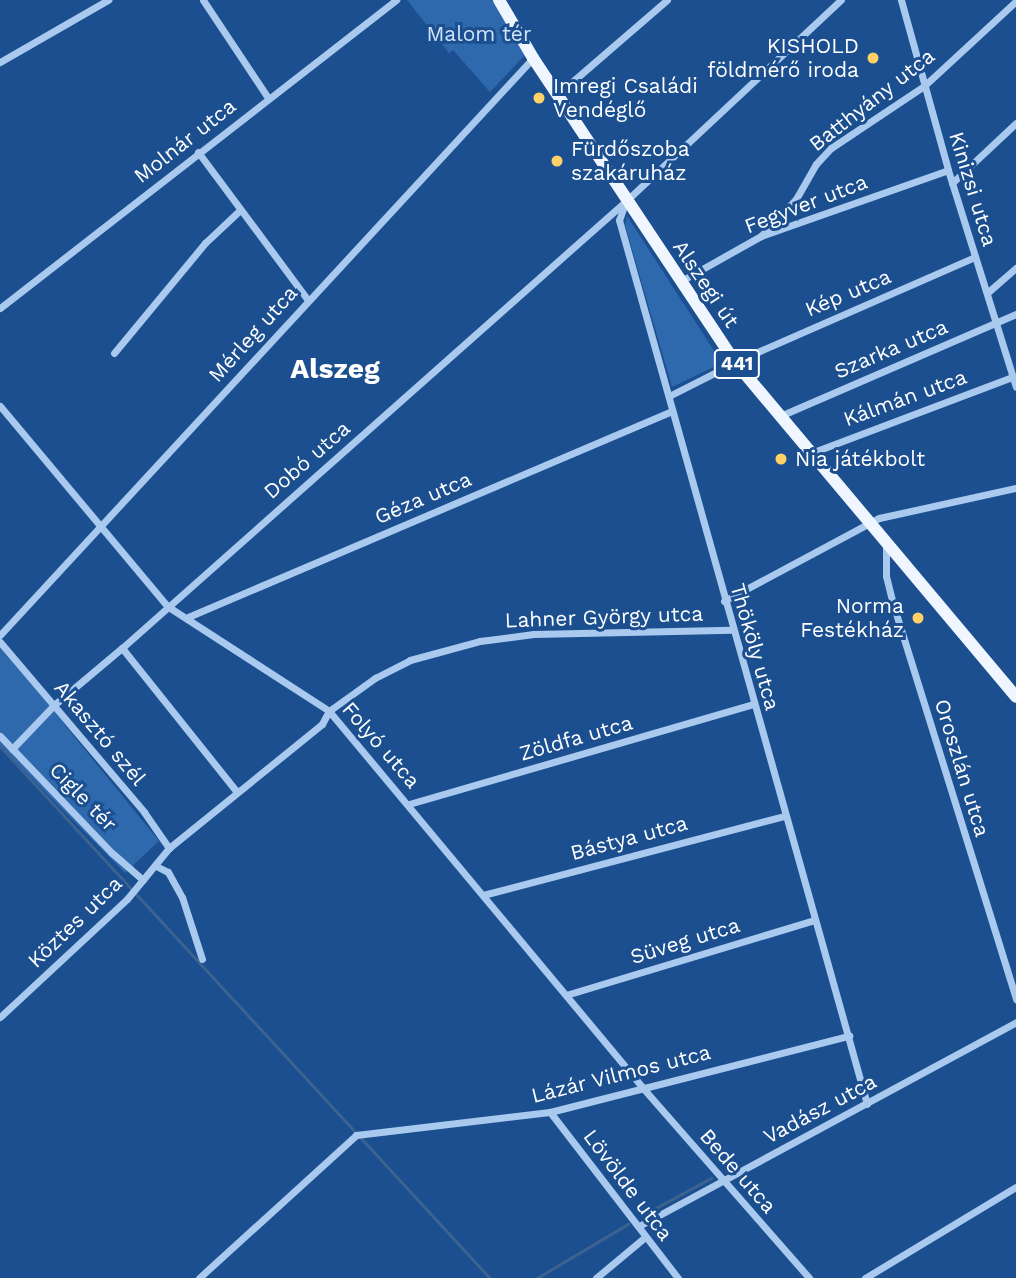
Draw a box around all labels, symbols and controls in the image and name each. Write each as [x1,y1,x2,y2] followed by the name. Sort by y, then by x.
[426,21,532,47] park label: Malom tér
[707,33,859,83] place label: KISHOLD földmérő iroda
[804,43,940,157] street label: Batthyány utca
[865,50,881,66] marker: KISHOLD földmérő iroda
[553,73,698,123] place label: Imregi Családi Vendéglő
[531,90,547,106] marker: Imregi Családi Vendéglő
[129,93,241,189] street label: Molnár utca
[944,129,1002,249] street label: Kinizsi utca
[571,136,690,186] place label: Fürdőszoba szakáruház
[549,153,565,169] marker: Fürdőszoba szakáruház
[741,169,871,239] street label: Fegyver utca
[668,235,744,333] street label: Alszegi út
[801,264,895,322] street label: Kép utca
[203,281,303,387] street label: Mérleg utca
[830,314,952,384] street label: Szarka utca
[712,348,762,380] road number: 441
[290,352,380,386] district label: Alszeg
[840,364,970,432] street label: Kálmán utca
[259,416,355,504] street label: Dobó utca
[795,446,925,472] place label: Nia játékbolt
[773,451,789,467] marker: Nia játékbolt
[371,466,475,530] street label: Géza utca
[725,580,785,714] street label: Thököly utca
[800,593,904,643] place label: Norma Festékház
[504,601,704,633] street label: Lahner György utca
[910,610,926,626] marker: Norma Festékház
[49,676,151,790] street label: Akasztó szél
[929,696,995,840] street label: Oroszlán utca
[337,697,425,793] street label: Folyó utca
[516,710,636,766] street label: Zöldfa utca
[44,757,122,837] street label: Cigle tér
[568,810,690,866] street label: Bástya utca
[23,871,127,973] street label: Köztes utca
[627,912,743,970] street label: Süveg utca
[528,1039,714,1109] street label: Lázár Vilmos utca
[759,1069,881,1149] street label: Vadász utca
[578,1124,678,1246] street label: Lövölde utca
[694,1124,782,1218] street label: Bede utca

